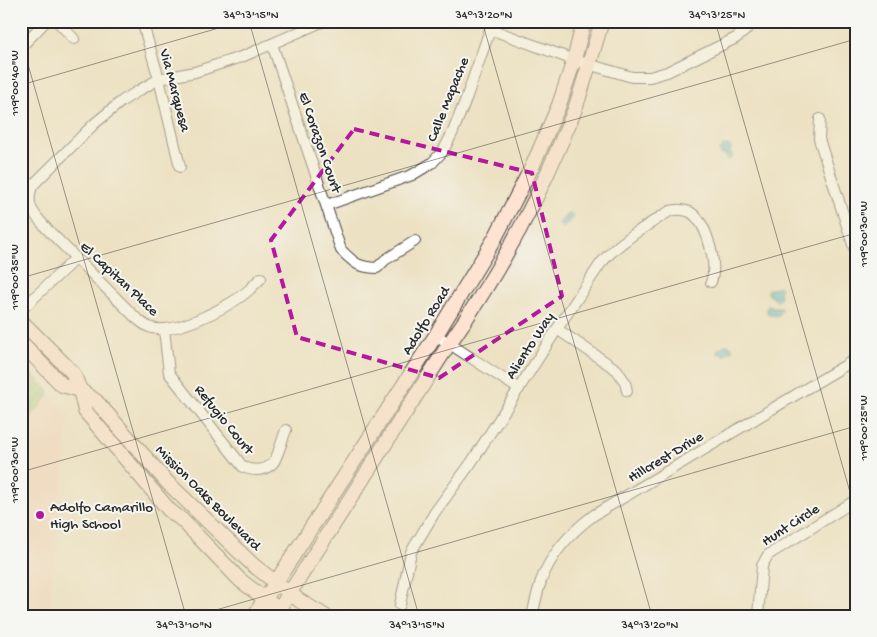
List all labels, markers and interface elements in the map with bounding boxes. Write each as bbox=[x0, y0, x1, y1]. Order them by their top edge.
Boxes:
text: 34°13'15"N bbox=[222, 9, 279, 23]
text: 34°13'20"N bbox=[455, 9, 513, 23]
text: 34°13'25"N bbox=[688, 9, 745, 23]
street label: Via Marquesa bbox=[154, 46, 194, 135]
text: 119°00'40"W bbox=[9, 50, 23, 117]
street label: Calle Mapache bbox=[424, 55, 474, 145]
street label: El Corazon Court bbox=[293, 90, 345, 197]
text: 119°00'30"W bbox=[858, 201, 872, 268]
street label: El Capitan Place bbox=[76, 238, 162, 321]
text: 119°00'35"W bbox=[9, 244, 23, 311]
street label: Adolfo Road bbox=[399, 282, 455, 359]
street label: Aliento Way bbox=[502, 309, 559, 383]
street label: Refugio Court bbox=[190, 382, 258, 460]
text: 119°00'25"W bbox=[858, 395, 872, 462]
street label: Hillcrest Drive bbox=[625, 428, 707, 487]
text: 119°00'30"W bbox=[9, 437, 23, 504]
street label: Mission Oaks Boulevard bbox=[151, 442, 265, 556]
place label: Adolfo Camarillo High School bbox=[50, 499, 153, 534]
street label: Hunt Circle bbox=[759, 500, 824, 551]
marker: Adolfo Camarillo High School bbox=[34, 509, 46, 521]
text: 34°13'10"N bbox=[155, 619, 212, 633]
text: 34°13'15"N bbox=[388, 619, 445, 633]
text: 34°13'20"N bbox=[621, 619, 679, 633]

